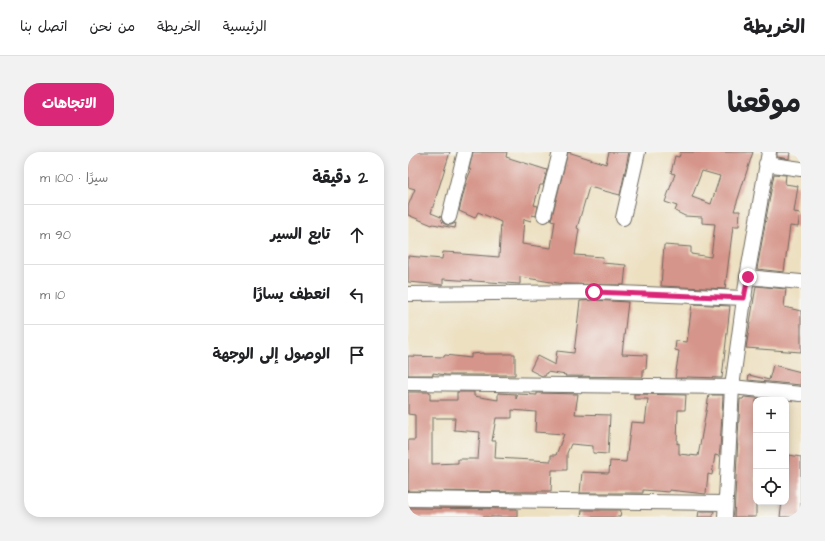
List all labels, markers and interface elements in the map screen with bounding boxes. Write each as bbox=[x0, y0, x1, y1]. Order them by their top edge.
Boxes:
text: الخريطة bbox=[743, 14, 805, 41]
text: اتصل بنا bbox=[20, 17, 67, 37]
text: من نحن bbox=[89, 17, 135, 37]
text: الخريطة bbox=[157, 17, 201, 37]
text: الرئيسية bbox=[223, 17, 267, 37]
button: الاتجاهات bbox=[24, 83, 114, 126]
text: موقعنا bbox=[727, 84, 801, 123]
text: 2 دقيقة bbox=[312, 166, 368, 190]
text: سيرًا · 100 m bbox=[40, 169, 108, 187]
text: تابع السير bbox=[271, 224, 330, 245]
icon: ahead bbox=[346, 224, 368, 246]
text: 90 m bbox=[40, 226, 71, 244]
route end bbox=[739, 268, 757, 286]
route start bbox=[585, 283, 603, 301]
text: انعطف يسارًا bbox=[253, 284, 330, 305]
icon: left bbox=[346, 284, 368, 306]
text: 10 m bbox=[40, 286, 65, 304]
text: الوصول إلى الوجهة bbox=[213, 344, 330, 365]
icon: arrive bbox=[346, 344, 368, 366]
map controls bbox=[753, 397, 789, 505]
button: + bbox=[753, 397, 789, 433]
button: − bbox=[753, 433, 789, 469]
button: locate bbox=[753, 469, 789, 505]

